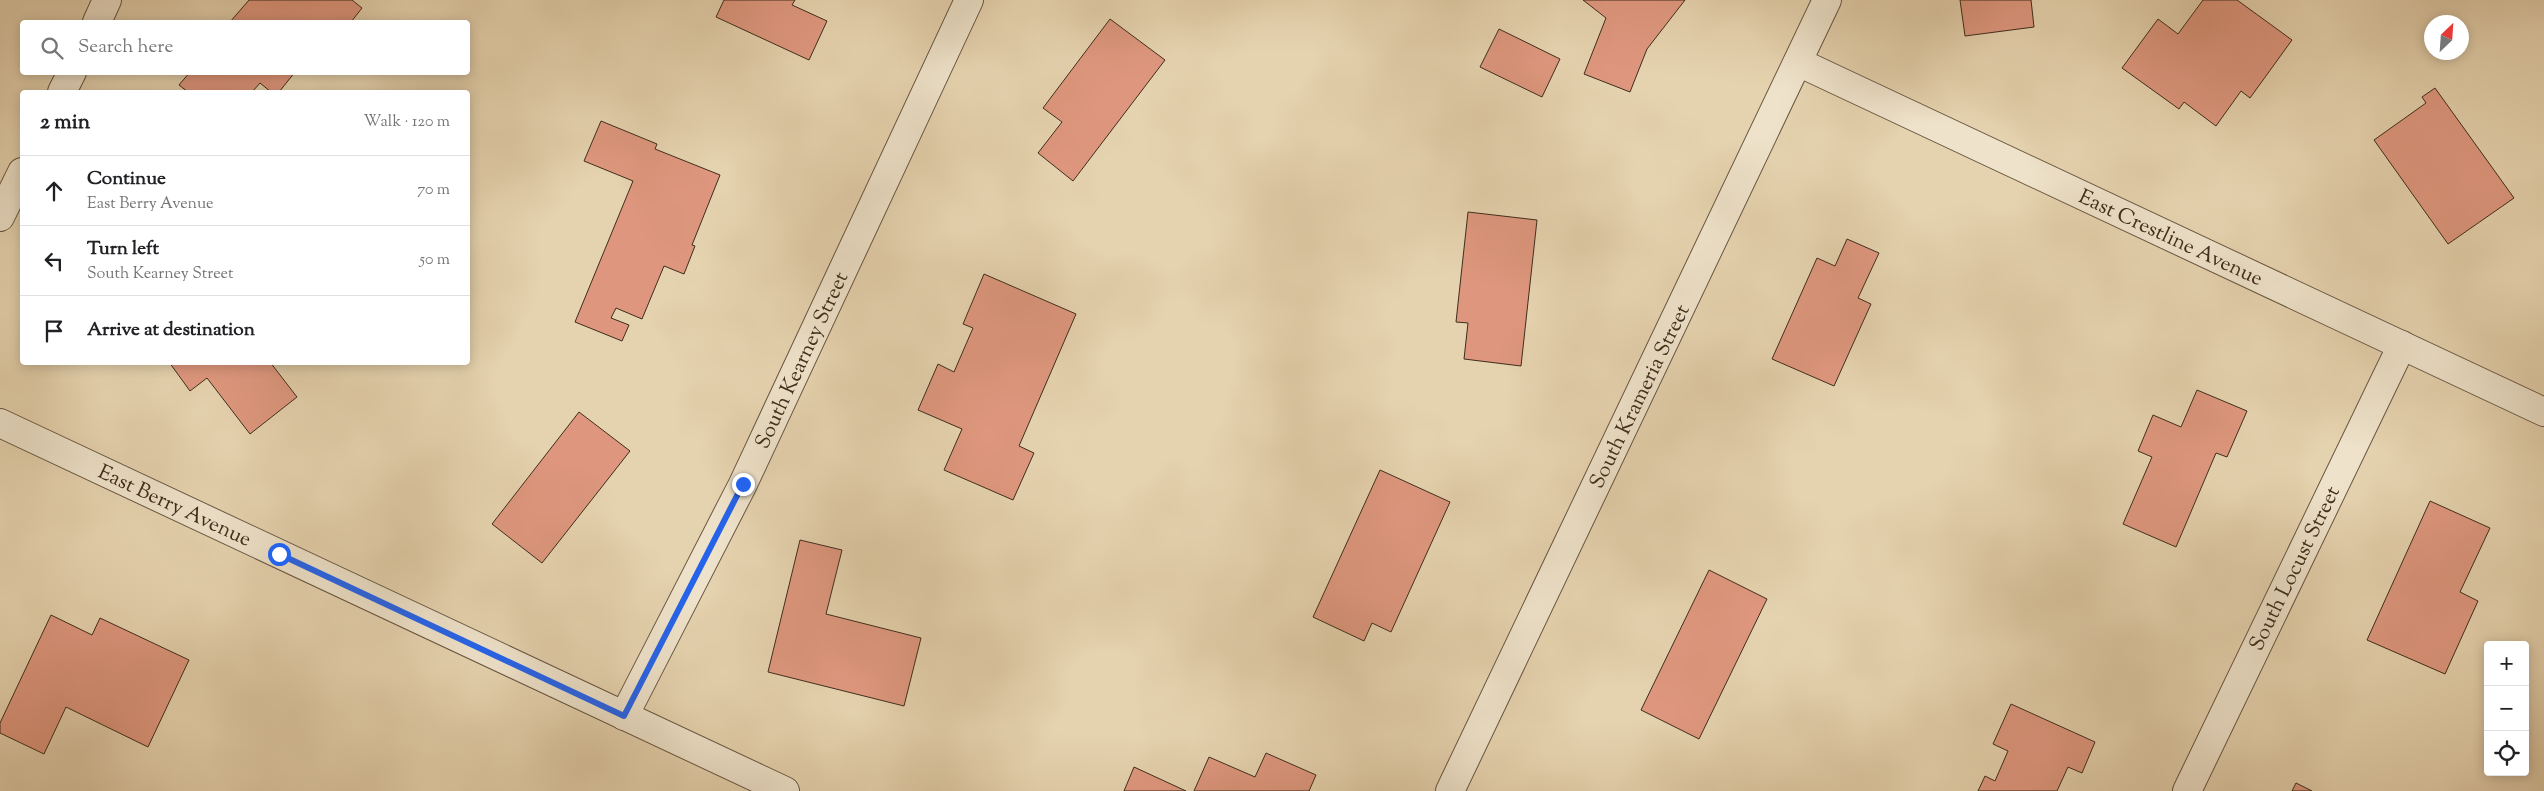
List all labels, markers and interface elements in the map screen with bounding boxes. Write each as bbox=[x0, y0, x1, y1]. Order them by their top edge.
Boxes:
north arrow bbox=[2424, 15, 2469, 60]
search box bbox=[20, 20, 470, 75]
icon: search bbox=[38, 34, 66, 62]
text: Search here bbox=[78, 34, 173, 61]
text: 2 min bbox=[40, 108, 90, 138]
text: Walk · 120 m bbox=[364, 111, 450, 134]
text: Continue bbox=[87, 166, 166, 193]
icon: ahead bbox=[40, 177, 68, 205]
text: 70 m bbox=[417, 179, 450, 202]
street label: East Crestline Avenue bbox=[2073, 183, 2267, 295]
text: East Berry Avenue bbox=[87, 193, 214, 216]
text: Turn left bbox=[87, 236, 159, 263]
icon: left bbox=[40, 247, 68, 275]
text: 50 m bbox=[419, 249, 450, 272]
text: South Kearney Street bbox=[87, 263, 233, 286]
street label: South Kearney Street bbox=[749, 267, 857, 454]
street label: South Krameria Street bbox=[1583, 300, 1698, 494]
icon: arrive bbox=[40, 317, 68, 345]
text: Arrive at destination bbox=[87, 317, 255, 344]
street label: East Berry Avenue bbox=[93, 458, 256, 556]
route end bbox=[732, 473, 755, 496]
street label: South Locust Street bbox=[2243, 481, 2349, 656]
route start bbox=[268, 543, 291, 566]
map controls bbox=[2484, 641, 2529, 776]
button: + bbox=[2484, 641, 2529, 686]
button: − bbox=[2484, 686, 2529, 731]
button: locate bbox=[2484, 731, 2529, 776]

